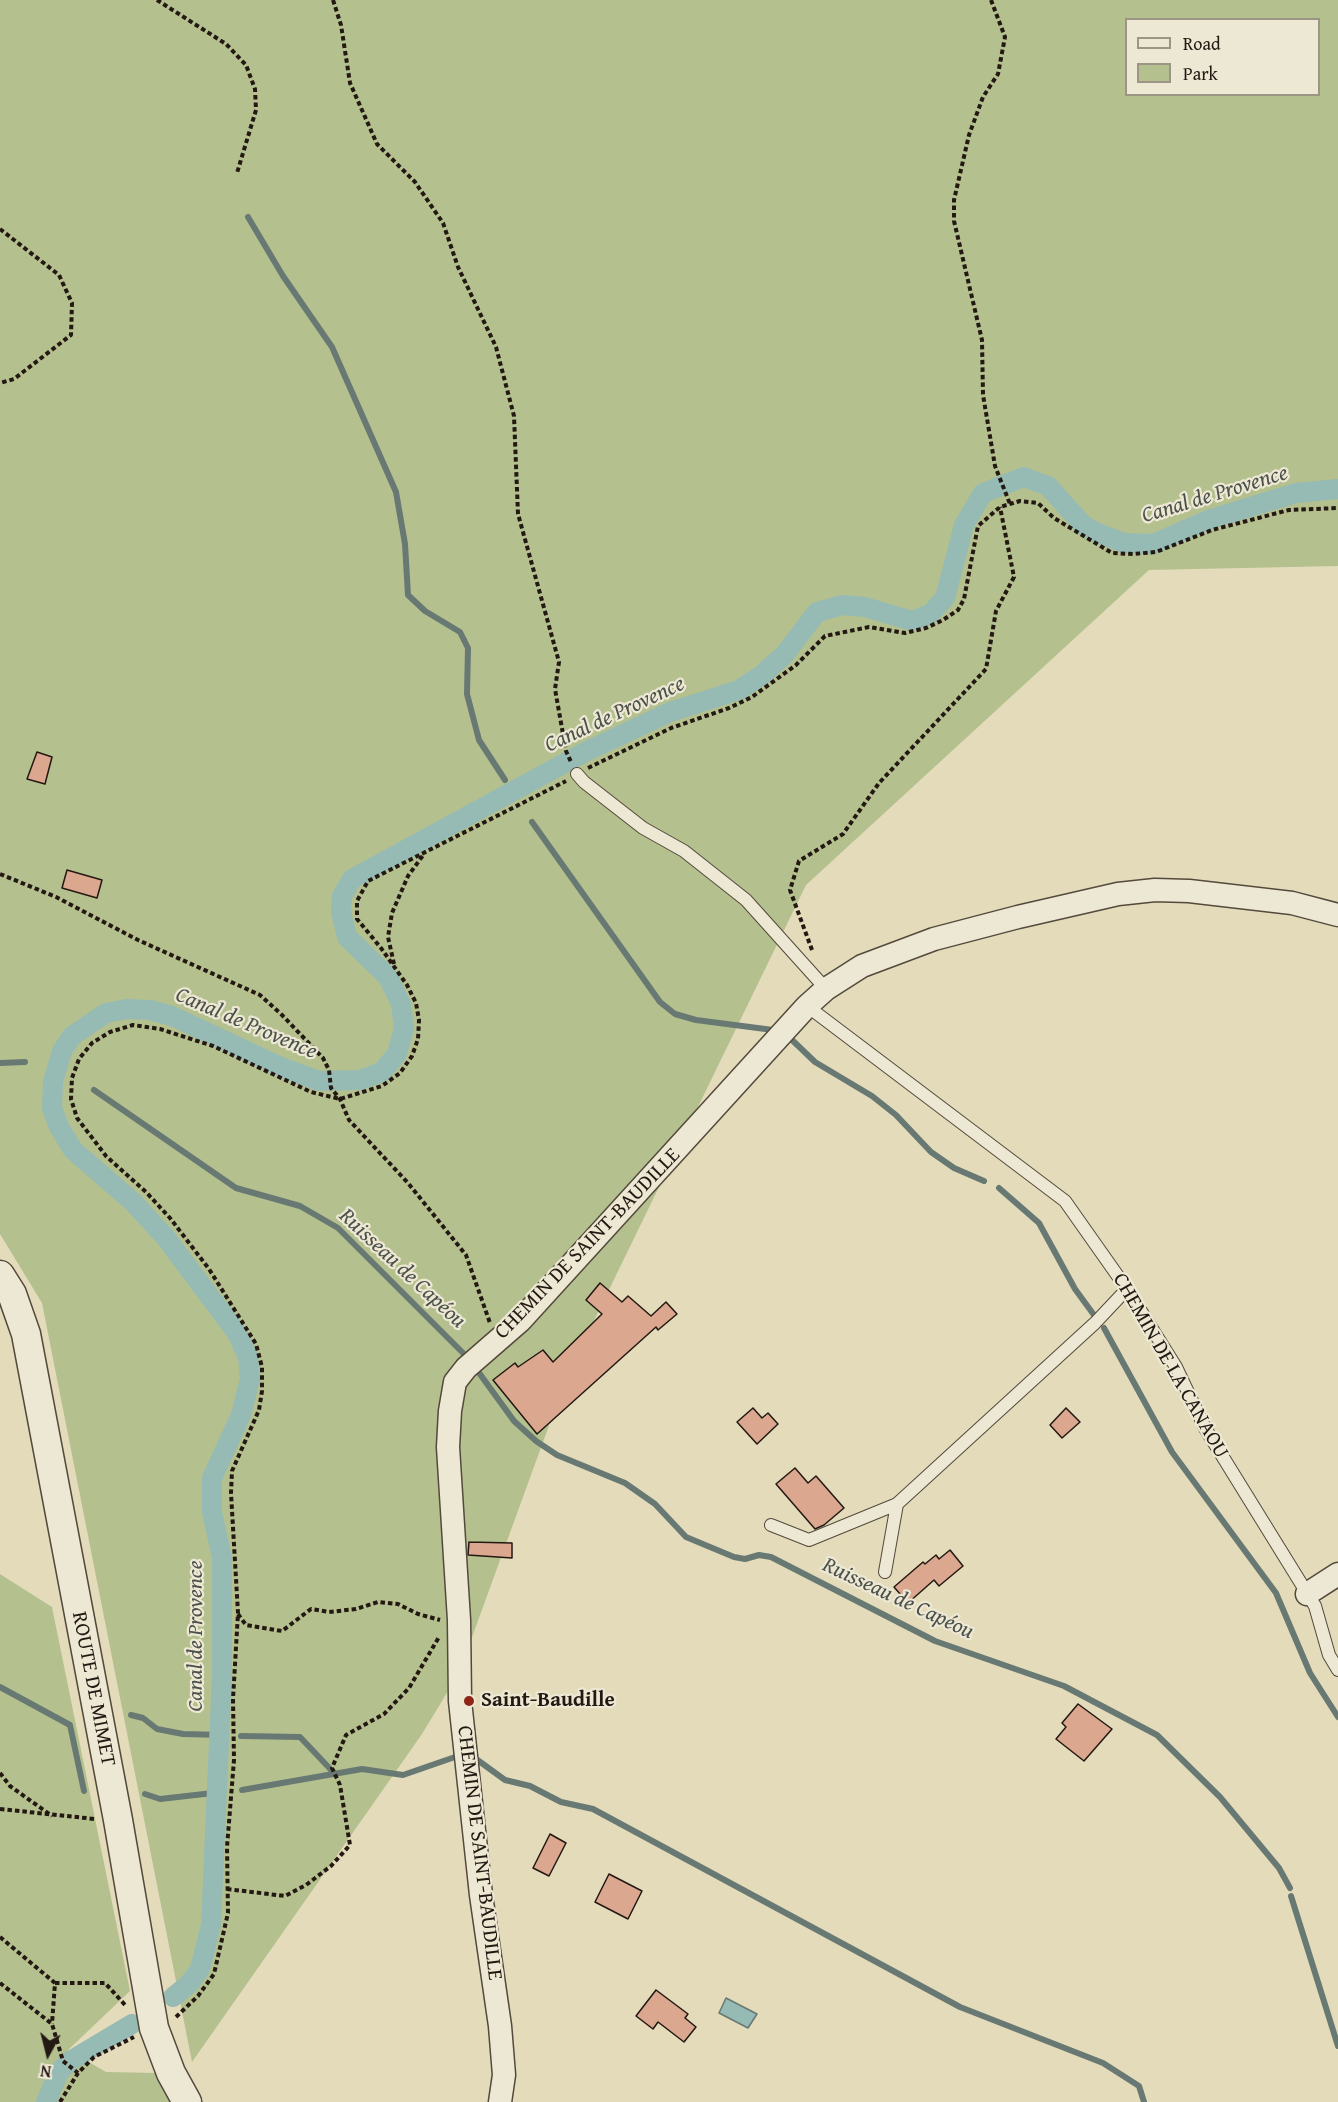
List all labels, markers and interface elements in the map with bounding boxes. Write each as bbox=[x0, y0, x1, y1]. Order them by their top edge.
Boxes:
legend bbox=[1125, 18, 1320, 96]
text: Road bbox=[1183, 30, 1221, 57]
text: Park bbox=[1183, 60, 1218, 87]
water label: Canal de Provence bbox=[1139, 460, 1291, 530]
water label: Canal de Provence bbox=[541, 671, 689, 759]
water label: Canal de Provence bbox=[171, 982, 321, 1066]
street label: CHEMIN DE SAINT-BAUDILLE bbox=[490, 1143, 686, 1345]
water label: Ruisseau de Capéou bbox=[333, 1203, 471, 1335]
street label: CHEMIN DE LA CANAOU bbox=[1107, 1269, 1233, 1463]
water label: Ruisseau de Capéou bbox=[818, 1552, 978, 1646]
water label: Canal de Provence bbox=[183, 1560, 209, 1712]
street label: ROUTE DE MIMET bbox=[66, 1610, 120, 1768]
place label: Saint-Baudille bbox=[481, 1688, 615, 1714]
marker: Saint-Baudille bbox=[462, 1694, 476, 1708]
street label: CHEMIN DE SAINT-BAUDILLE bbox=[451, 1724, 507, 1982]
north arrow bbox=[18, 2024, 78, 2084]
text: N bbox=[39, 2059, 53, 2084]

